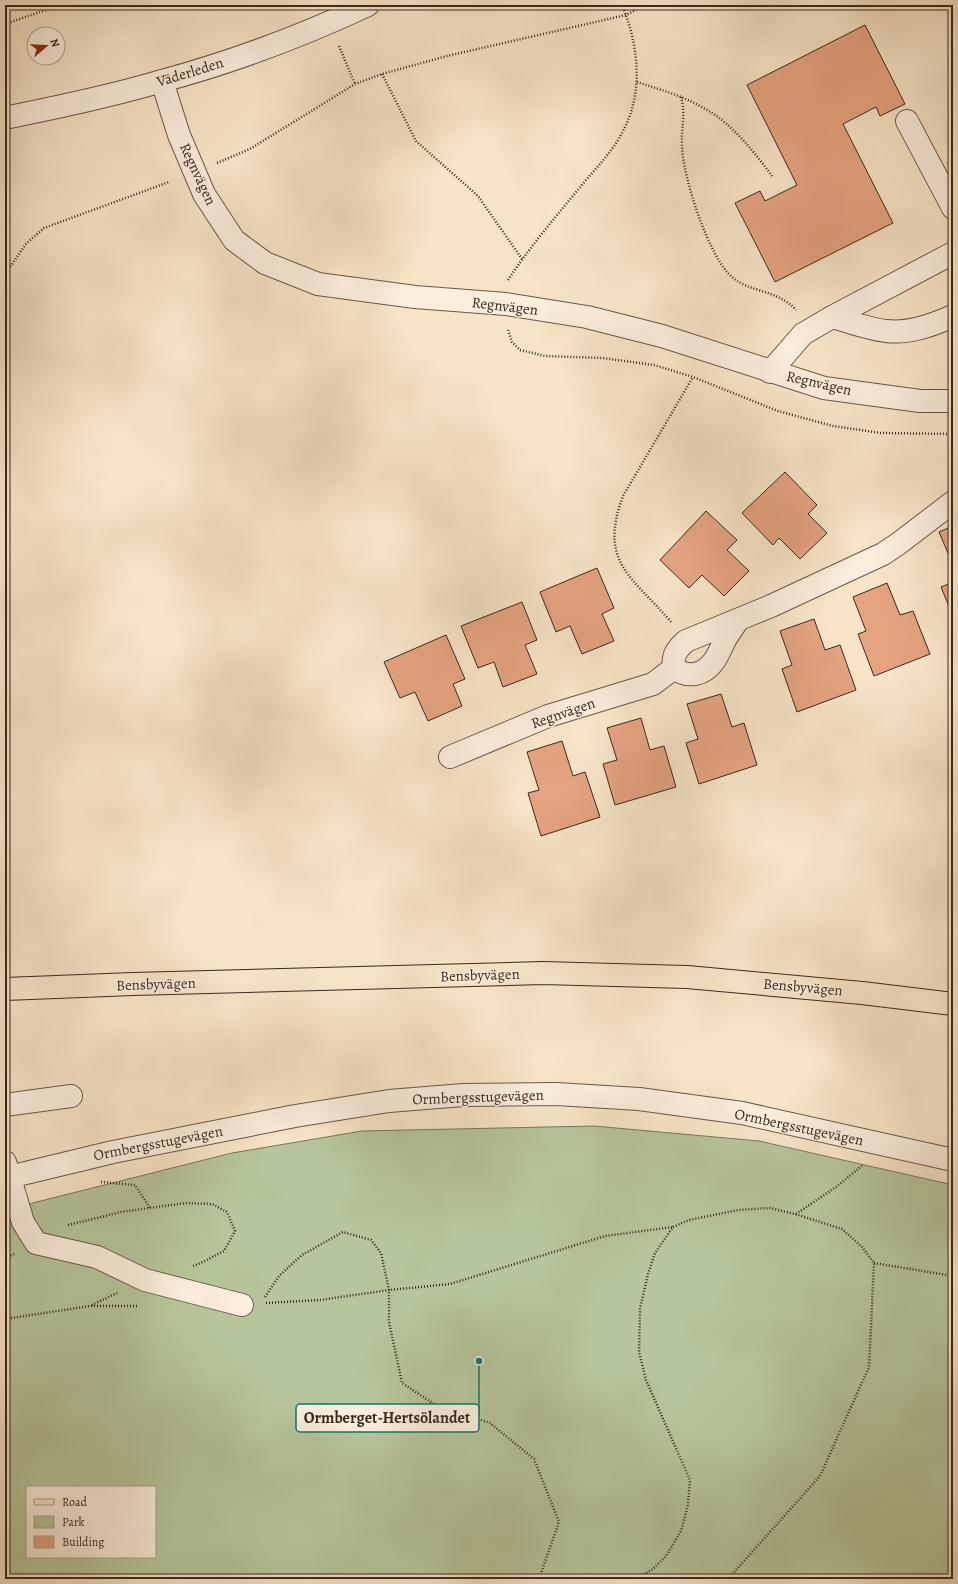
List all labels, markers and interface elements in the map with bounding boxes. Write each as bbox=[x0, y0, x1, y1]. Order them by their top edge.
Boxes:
north arrow bbox=[26, 26, 66, 66]
text: N bbox=[47, 37, 63, 49]
street label: Väderleden bbox=[153, 52, 226, 92]
street label: Regnvägen bbox=[175, 140, 221, 208]
street label: Regnvägen bbox=[471, 292, 539, 320]
street label: Regnvägen bbox=[784, 366, 854, 400]
street label: Regnvägen bbox=[528, 693, 598, 733]
street label: Bensbyvägen bbox=[440, 964, 520, 986]
street label: Bensbyvägen bbox=[116, 973, 196, 995]
street label: Bensbyvägen bbox=[762, 974, 844, 1000]
street label: Ormbergsstugevägen bbox=[412, 1085, 544, 1109]
street label: Ormbergsstugevägen bbox=[733, 1104, 865, 1150]
street label: Ormbergsstugevägen bbox=[92, 1121, 224, 1165]
callout: Ormberget-Hertsölandet bbox=[296, 1404, 479, 1432]
text: Ormberget-Hertsölandet bbox=[304, 1407, 471, 1429]
legend bbox=[26, 1486, 156, 1558]
text: Road bbox=[62, 1494, 88, 1510]
text: Park bbox=[62, 1514, 85, 1530]
text: Building bbox=[62, 1534, 104, 1550]

